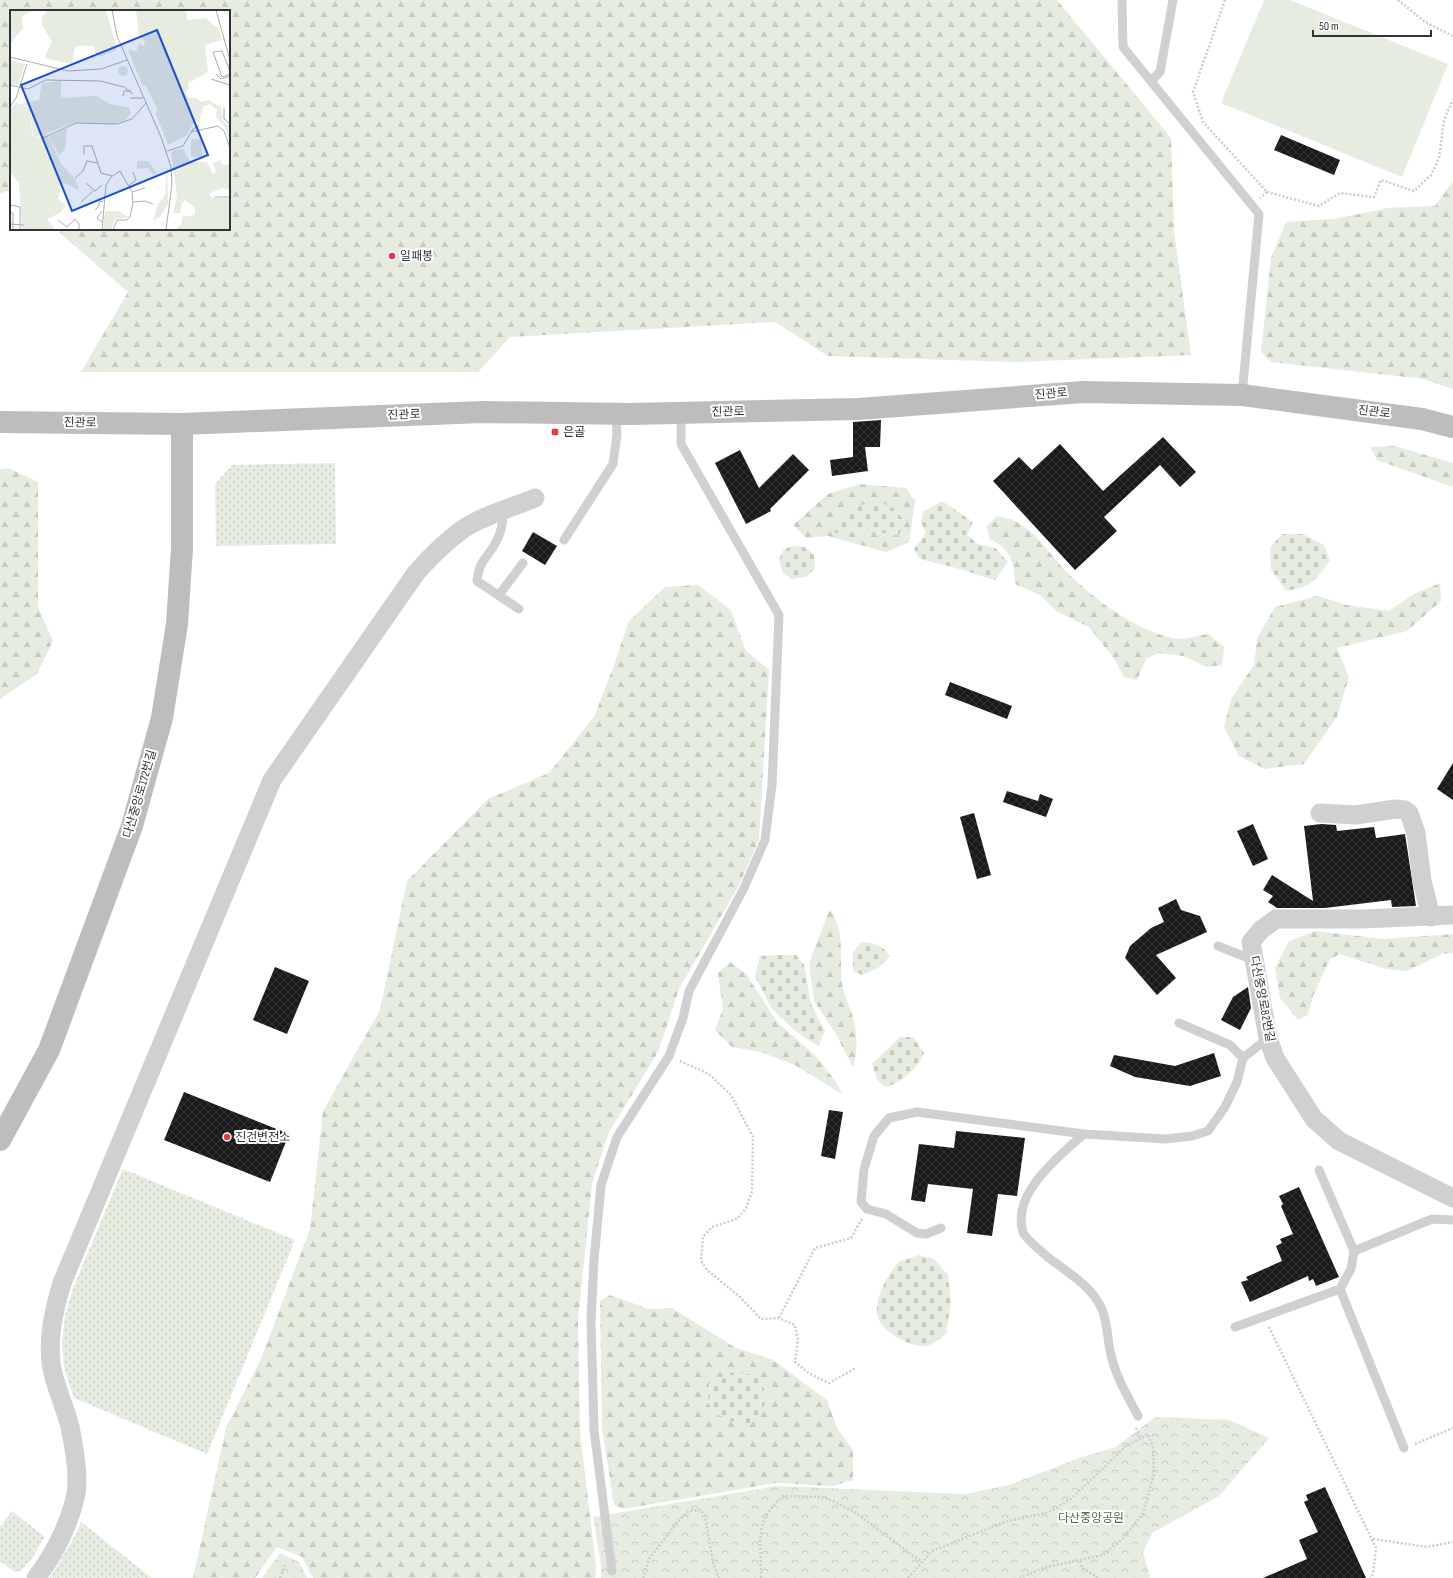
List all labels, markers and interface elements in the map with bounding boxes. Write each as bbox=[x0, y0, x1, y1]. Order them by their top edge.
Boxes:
inset map bbox=[10, 10, 230, 230]
scale bar bbox=[1313, 12, 1431, 38]
text: 50 m bbox=[1319, 19, 1339, 34]
place label: 일패봉 bbox=[400, 249, 433, 264]
marker: 일패봉 bbox=[387, 251, 397, 261]
street label: 진관로 bbox=[1034, 385, 1068, 403]
street label: 진관로 bbox=[1357, 403, 1391, 421]
street label: 진관로 bbox=[711, 404, 745, 420]
street label: 진관로 bbox=[387, 407, 421, 423]
street label: 진관로 bbox=[63, 415, 97, 431]
place label: 은골 bbox=[563, 425, 585, 440]
marker: 은골 bbox=[550, 427, 560, 437]
street label: 다산중앙로172번길 bbox=[120, 748, 160, 840]
street label: 다산중앙로82번길 bbox=[1246, 955, 1278, 1043]
place label: 진건변전소 bbox=[235, 1130, 290, 1145]
marker: 진건변전소 bbox=[222, 1132, 232, 1142]
park label: 다산중앙공원 bbox=[1058, 1511, 1124, 1526]

